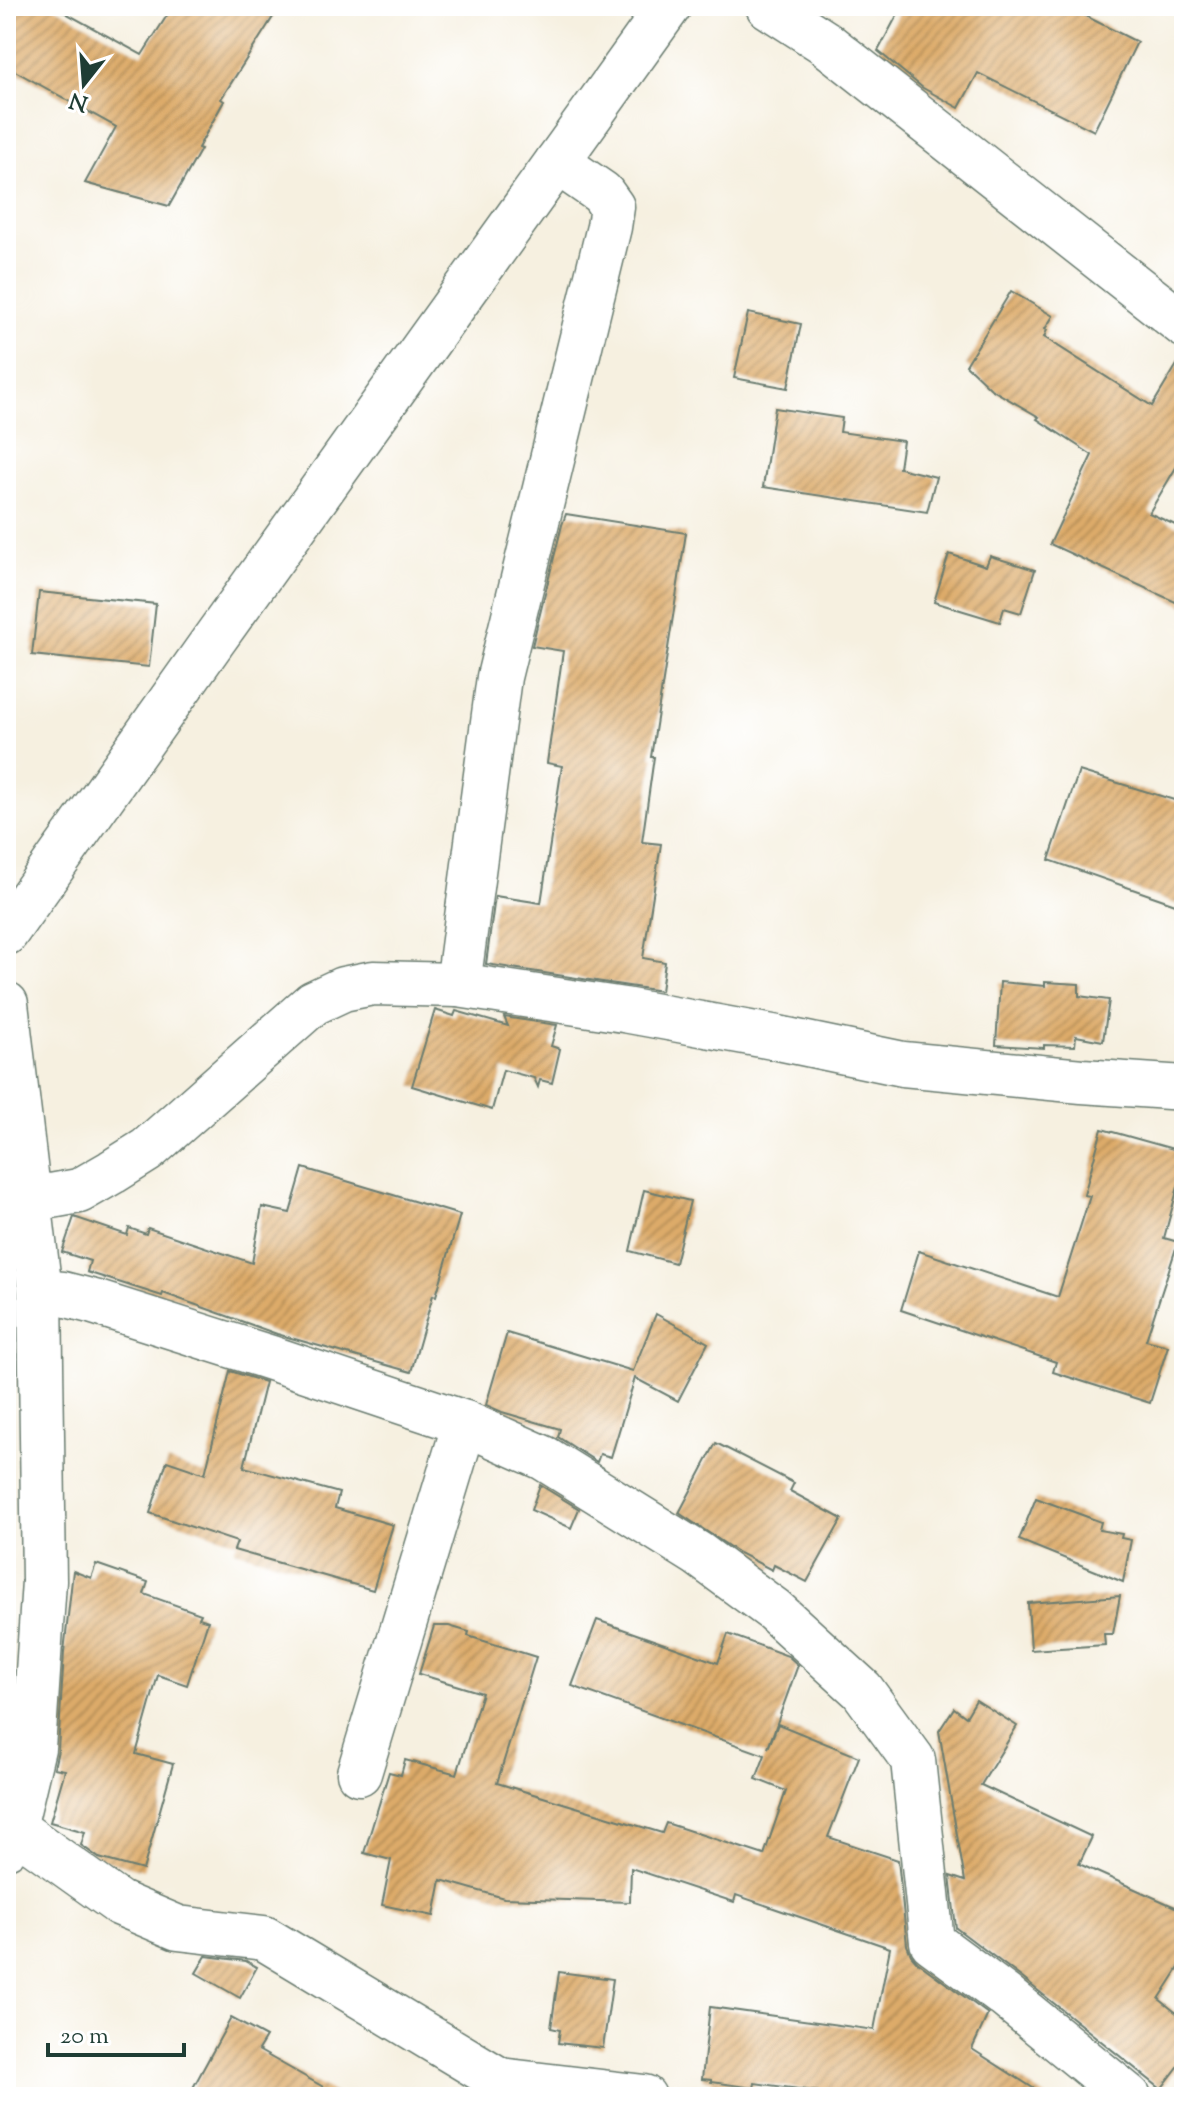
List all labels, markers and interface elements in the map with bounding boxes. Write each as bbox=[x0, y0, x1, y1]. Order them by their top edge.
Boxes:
north arrow bbox=[44, 44, 124, 124]
text: N bbox=[66, 82, 92, 118]
scale bar bbox=[48, 2007, 184, 2057]
text: 20 m bbox=[60, 2020, 109, 2054]

